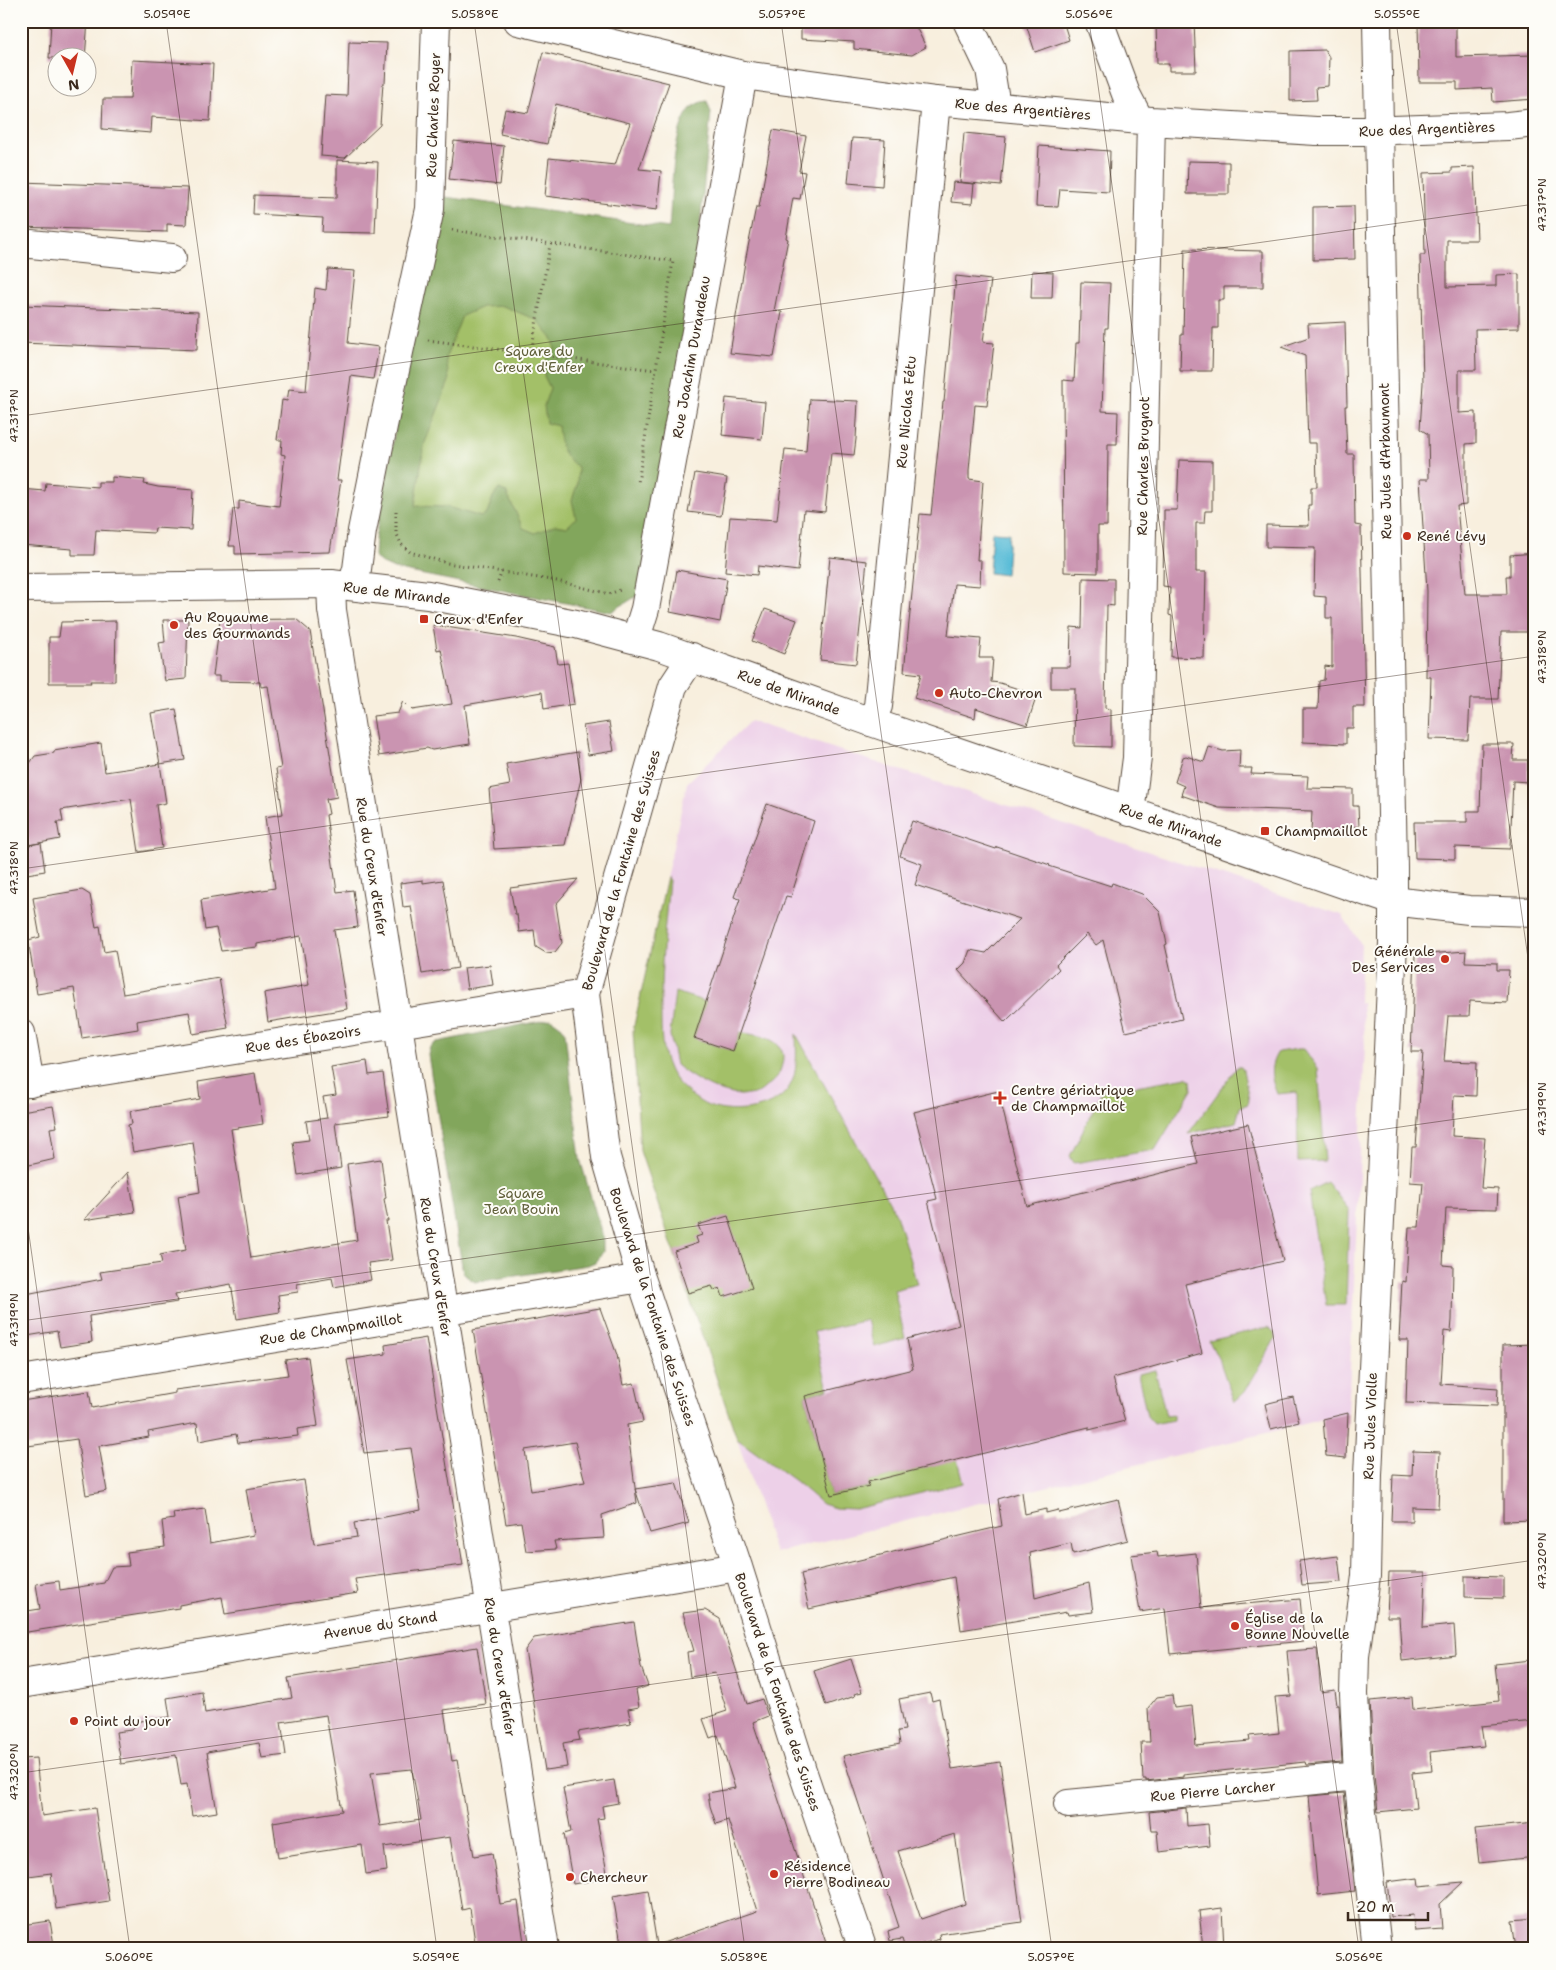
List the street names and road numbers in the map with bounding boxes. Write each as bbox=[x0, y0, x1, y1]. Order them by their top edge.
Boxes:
street label: Rue Charles Royer bbox=[422, 52, 444, 178]
street label: Rue des Argentières bbox=[954, 94, 1092, 124]
street label: Rue des Argentières bbox=[1358, 118, 1496, 140]
street label: Rue Joachim Durandeau bbox=[668, 274, 714, 440]
street label: Rue Nicolas Fétu bbox=[892, 355, 920, 469]
street label: Rue Jules d'Arbaumont bbox=[1375, 382, 1395, 540]
street label: Rue Charles Brugnot bbox=[1133, 396, 1153, 536]
street label: Rue de Mirande bbox=[342, 577, 452, 609]
street label: Rue de Mirande bbox=[735, 665, 843, 719]
street label: Boulevard de la Fontaine des Suisses bbox=[578, 747, 664, 993]
street label: Rue du Creux d'Enfer bbox=[352, 796, 392, 938]
street label: Rue de Mirande bbox=[1117, 799, 1225, 851]
street label: Rue des Ébazoirs bbox=[244, 1021, 362, 1057]
street label: Boulevard de la Fontaine des Suisses bbox=[606, 1185, 700, 1429]
street label: Rue du Creux d'Enfer bbox=[416, 1196, 456, 1338]
street label: Rue de Champmaillot bbox=[258, 1309, 404, 1349]
street label: Rue Jules Violle bbox=[1359, 1372, 1381, 1480]
street label: Boulevard de la Fontaine des Suisses bbox=[731, 1570, 825, 1814]
street label: Rue du Creux d'Enfer bbox=[480, 1596, 520, 1738]
street label: Avenue du Stand bbox=[322, 1607, 438, 1643]
street label: Rue Pierre Larcher bbox=[1150, 1777, 1277, 1805]

